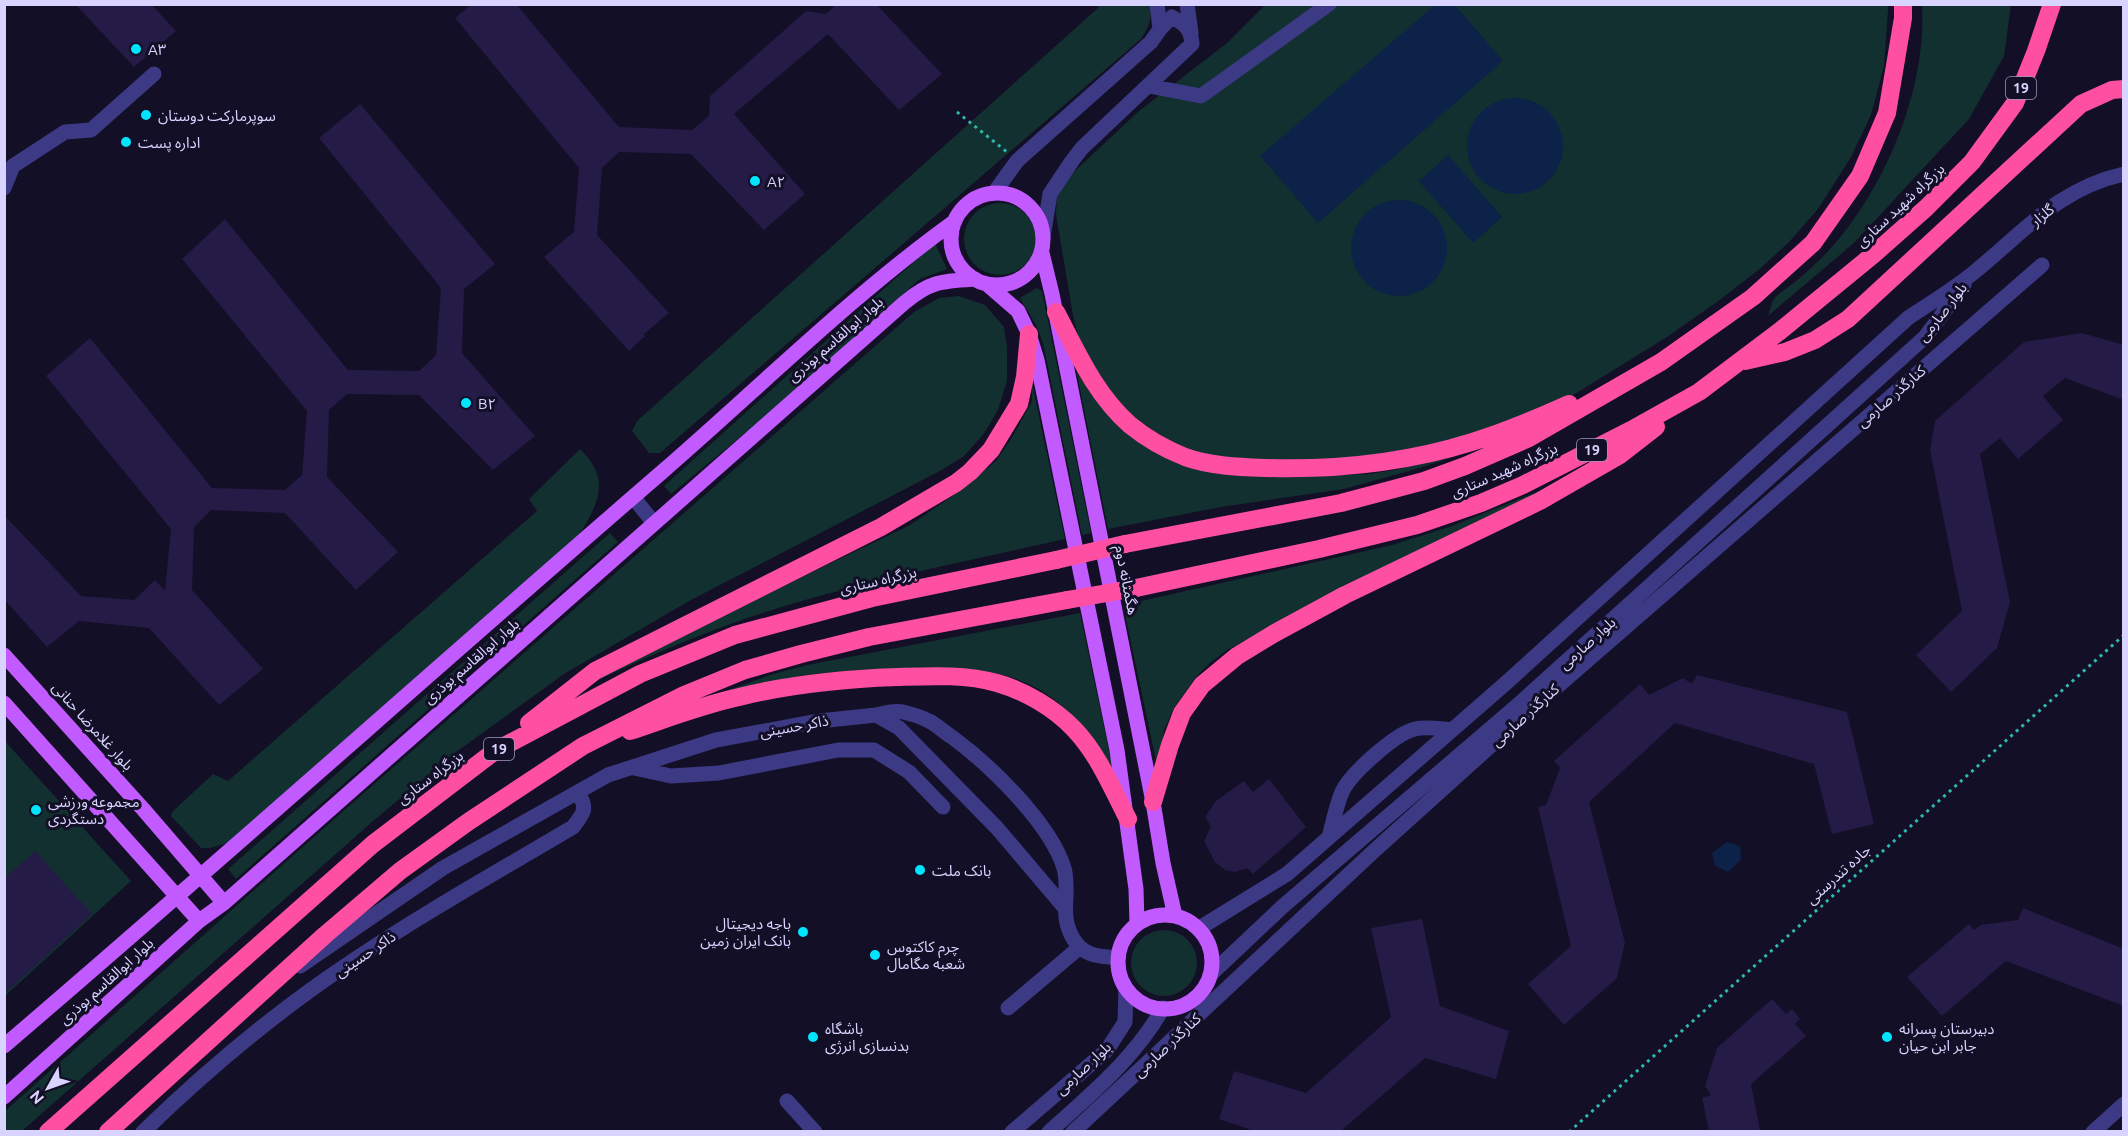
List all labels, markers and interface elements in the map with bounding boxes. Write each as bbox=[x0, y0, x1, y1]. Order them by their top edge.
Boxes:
place label: A۳ bbox=[148, 41, 167, 58]
marker: A۳ bbox=[129, 42, 143, 56]
road number: 19 bbox=[2006, 77, 2036, 99]
place label: سوپرمارکت دوستان bbox=[158, 107, 276, 126]
marker: سوپرمارکت دوستان bbox=[139, 108, 153, 122]
place label: اداره پست bbox=[138, 134, 200, 153]
marker: اداره پست bbox=[119, 135, 133, 149]
street label: بزرگراه شهید ستاری bbox=[1852, 160, 1948, 251]
place label: A۲ bbox=[767, 173, 785, 190]
marker: A۲ bbox=[748, 174, 762, 188]
street label: گلزار bbox=[2026, 200, 2058, 231]
street label: بلوار صارمی bbox=[1914, 279, 1971, 345]
street label: بلوار ابوالقاسم بوذری bbox=[784, 293, 888, 387]
street label: کنارگذر صارمی bbox=[1853, 361, 1930, 431]
place label: B۲ bbox=[478, 395, 496, 412]
marker: B۲ bbox=[459, 396, 473, 410]
street label: بزرگراه شهید ستاری bbox=[1448, 439, 1560, 502]
road number: 19 bbox=[1577, 439, 1607, 461]
street label: هگمتانه دوم bbox=[1109, 544, 1142, 617]
street label: بزرگراه ستاری bbox=[838, 563, 918, 598]
street label: بلوار صارمی bbox=[1555, 613, 1619, 673]
street label: بلوار ابوالقاسم بوذری bbox=[420, 615, 524, 709]
street label: بلوار غلامرضا حنانی bbox=[48, 678, 137, 774]
street label: کنارگذر صارمی bbox=[1488, 680, 1564, 751]
street label: ذاکر حسینی bbox=[758, 712, 830, 741]
road number: 19 bbox=[484, 738, 514, 760]
street label: بزرگراه ستاری bbox=[394, 747, 467, 808]
place label: مجموعه ورزشی دستگردی bbox=[48, 793, 140, 828]
marker: مجموعه ورزشی دستگردی bbox=[29, 803, 43, 817]
street label: جاده تندرستی bbox=[1802, 841, 1875, 908]
place label: بانک ملت bbox=[932, 862, 991, 879]
marker: بانک ملت bbox=[913, 863, 927, 877]
place label: باجه دیجیتال بانک ایران زمین bbox=[700, 915, 791, 950]
marker: باجه دیجیتال بانک ایران زمین bbox=[796, 925, 810, 939]
street label: ذاکر حسینی bbox=[331, 927, 399, 981]
street label: بلوار ابوالقاسم بوذری bbox=[55, 934, 159, 1030]
place label: چرم کاکتوس شعبه مگامال bbox=[887, 938, 965, 973]
marker: چرم کاکتوس شعبه مگامال bbox=[868, 948, 882, 962]
street label: کنارگذر صارمی bbox=[1130, 1009, 1205, 1081]
place label: باشگاه بدنسازی انرژی bbox=[825, 1020, 909, 1055]
place label: دبیرستان پسرانه جابر ابن حیان bbox=[1899, 1020, 1994, 1055]
marker: باشگاه بدنسازی انرژی bbox=[806, 1030, 820, 1044]
marker: دبیرستان پسرانه جابر ابن حیان bbox=[1880, 1030, 1894, 1044]
street label: بلوار صارمی bbox=[1052, 1038, 1115, 1099]
north arrow bbox=[18, 1058, 78, 1118]
text: N bbox=[26, 1087, 47, 1108]

